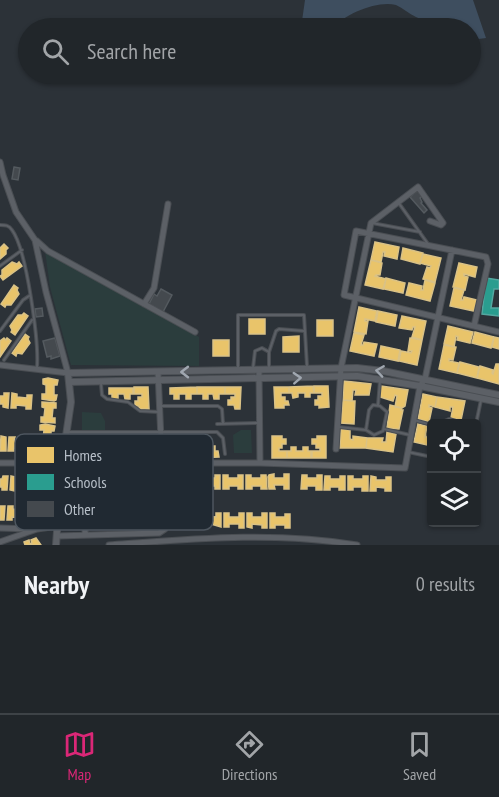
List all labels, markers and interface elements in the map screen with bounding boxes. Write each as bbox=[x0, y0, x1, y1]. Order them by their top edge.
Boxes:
search box bbox=[18, 18, 481, 84]
icon: search bbox=[39, 35, 72, 68]
text: Search here bbox=[87, 37, 176, 65]
one-way arrow bbox=[181, 366, 190, 378]
one-way arrow bbox=[375, 366, 384, 378]
one-way arrow bbox=[292, 372, 301, 384]
map controls bbox=[427, 419, 481, 527]
button: locate bbox=[427, 419, 481, 473]
legend bbox=[15, 434, 213, 530]
text: Homes bbox=[64, 445, 102, 465]
text: Schools bbox=[64, 472, 107, 492]
button: layers bbox=[427, 473, 481, 527]
text: Other bbox=[64, 499, 96, 519]
text: Nearby bbox=[24, 568, 89, 601]
text: 0 results bbox=[416, 571, 475, 597]
tab: Map bbox=[63, 728, 96, 784]
tab: Directions bbox=[222, 728, 277, 784]
tab: Saved bbox=[403, 728, 436, 784]

